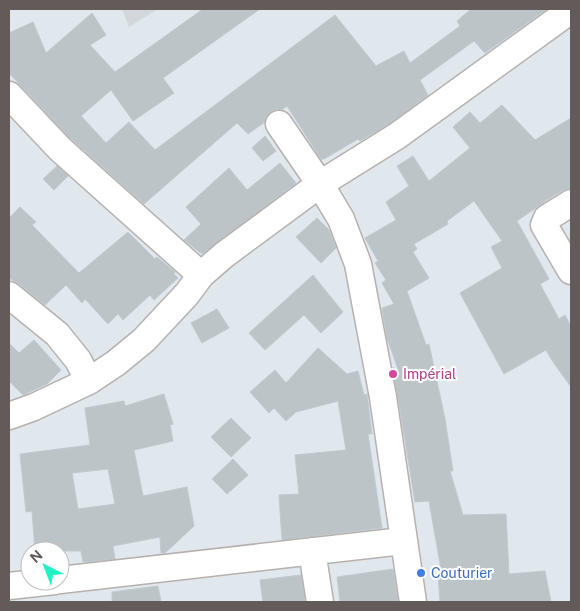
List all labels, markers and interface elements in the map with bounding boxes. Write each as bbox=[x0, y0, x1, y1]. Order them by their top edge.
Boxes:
place label: Impérial bbox=[403, 366, 456, 382]
marker: Impérial bbox=[387, 368, 399, 380]
north arrow bbox=[20, 541, 70, 591]
text: N bbox=[27, 547, 46, 566]
place label: Couturier bbox=[431, 565, 493, 581]
marker: Couturier bbox=[415, 567, 427, 579]

